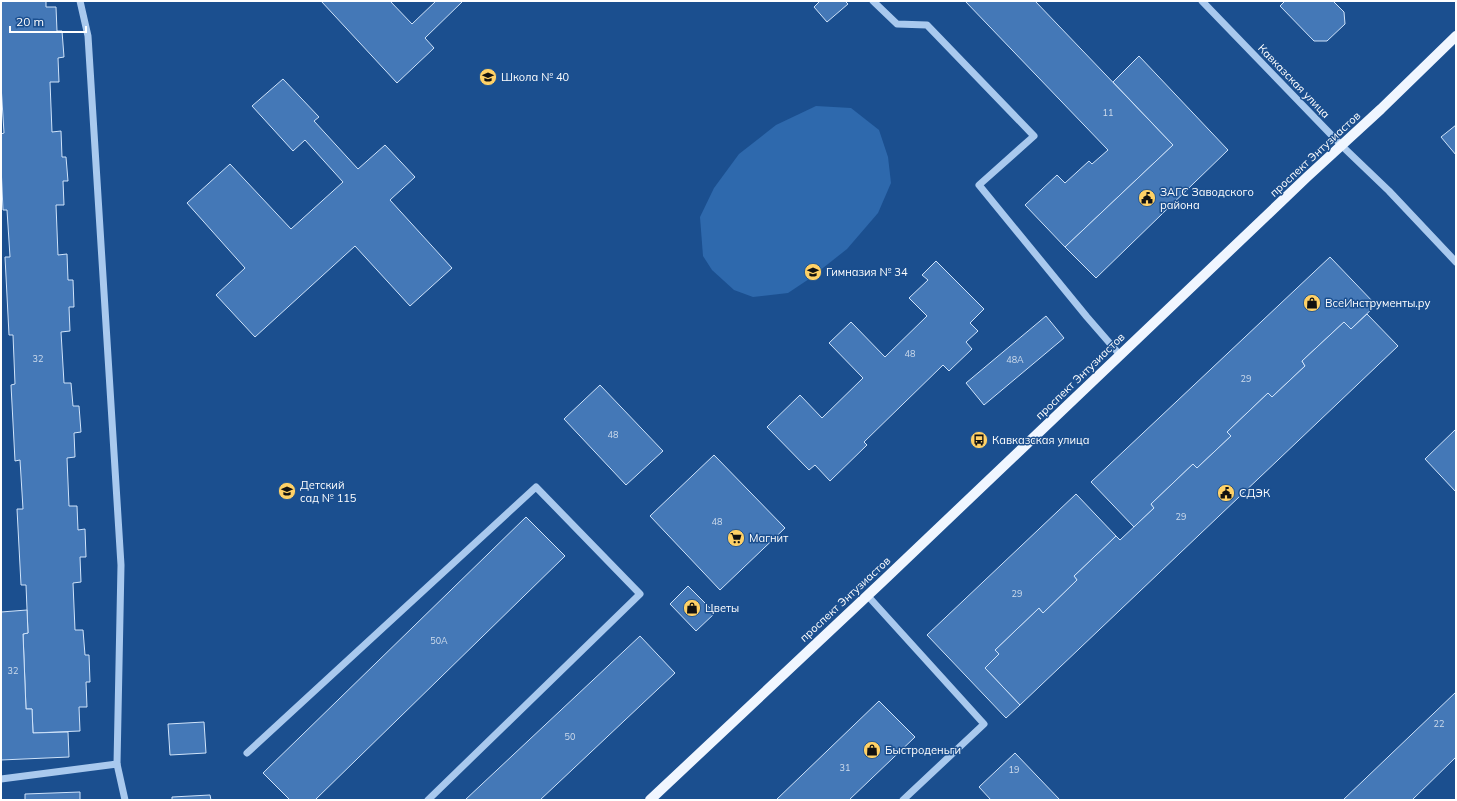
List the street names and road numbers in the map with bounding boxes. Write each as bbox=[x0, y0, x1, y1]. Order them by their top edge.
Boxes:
street label: Кавказская улица bbox=[1255, 41, 1333, 121]
street label: проспект Энтузиастов bbox=[1267, 108, 1363, 200]
street label: проспект Энтузиастов bbox=[1032, 330, 1128, 422]
street label: проспект Энтузиастов bbox=[797, 553, 893, 645]

